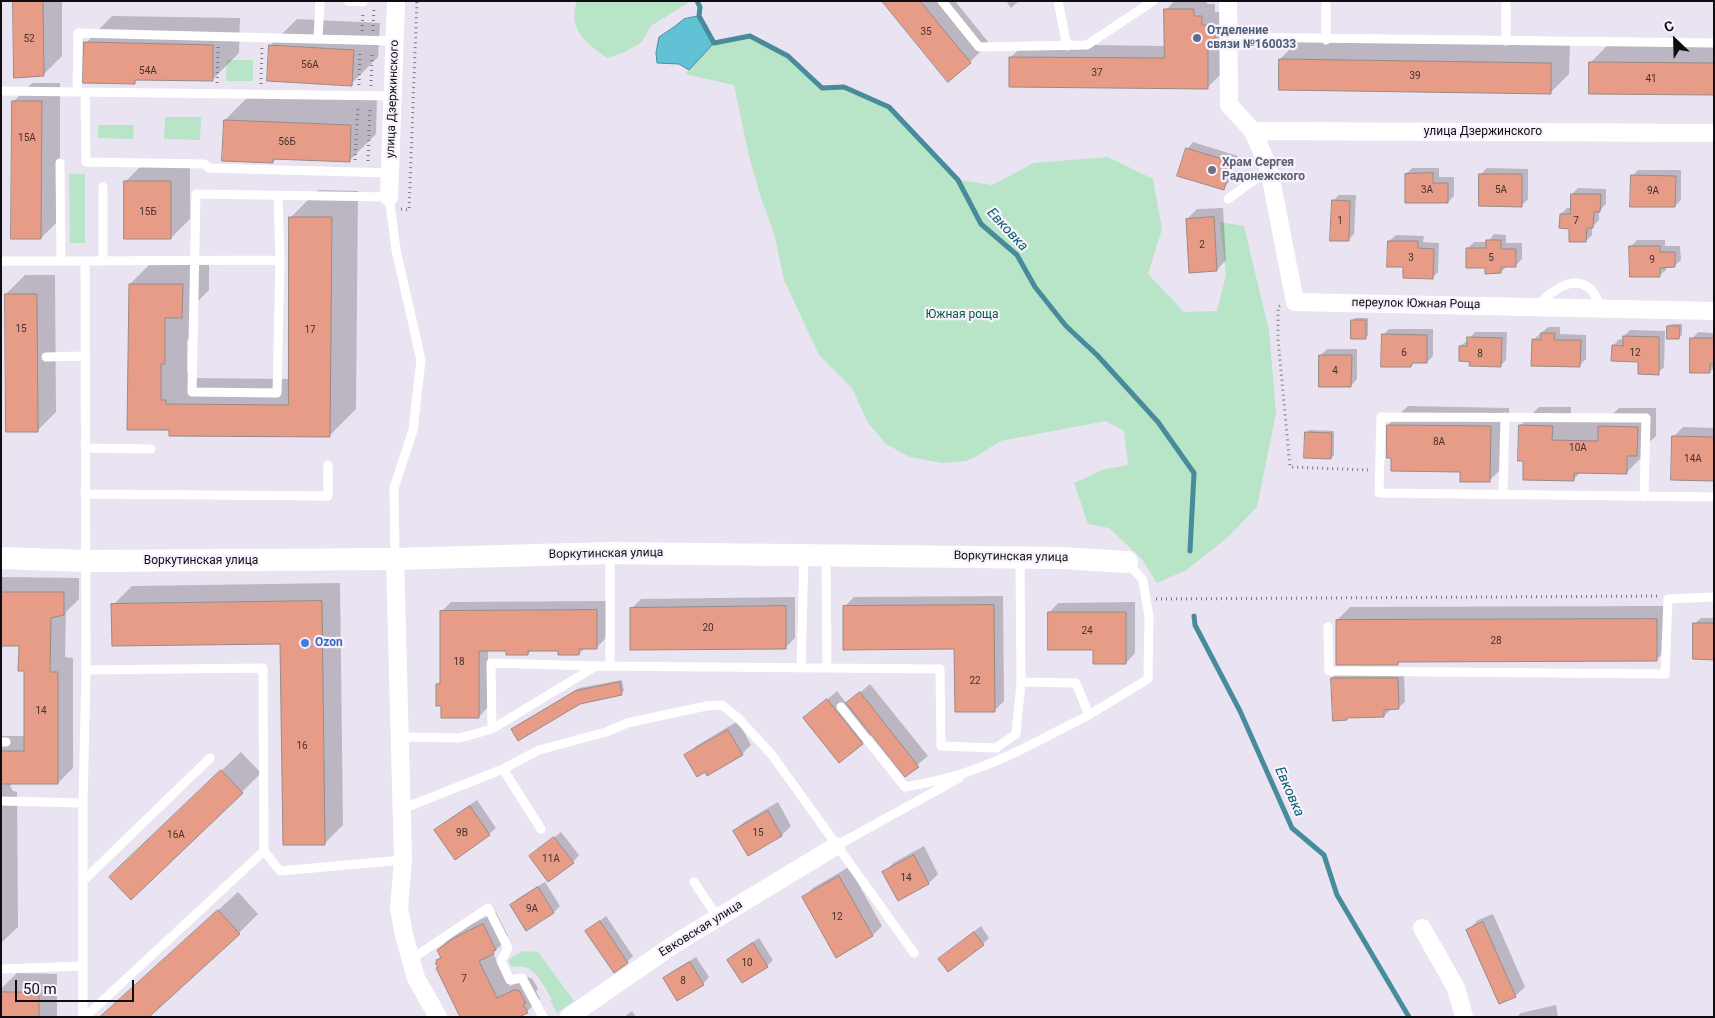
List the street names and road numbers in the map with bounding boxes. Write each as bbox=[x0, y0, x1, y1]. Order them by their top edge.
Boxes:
street label: улица Дзержинского bbox=[384, 40, 402, 158]
street label: улица Дзержинского bbox=[1424, 125, 1542, 139]
street label: переулок Южная Роща bbox=[1352, 296, 1480, 312]
street label: Воркутинская улица bbox=[549, 546, 663, 562]
street label: Воркутинская улица bbox=[954, 549, 1068, 565]
street label: Воркутинская улица bbox=[144, 554, 258, 568]
street label: Евковская улица bbox=[657, 898, 745, 960]

